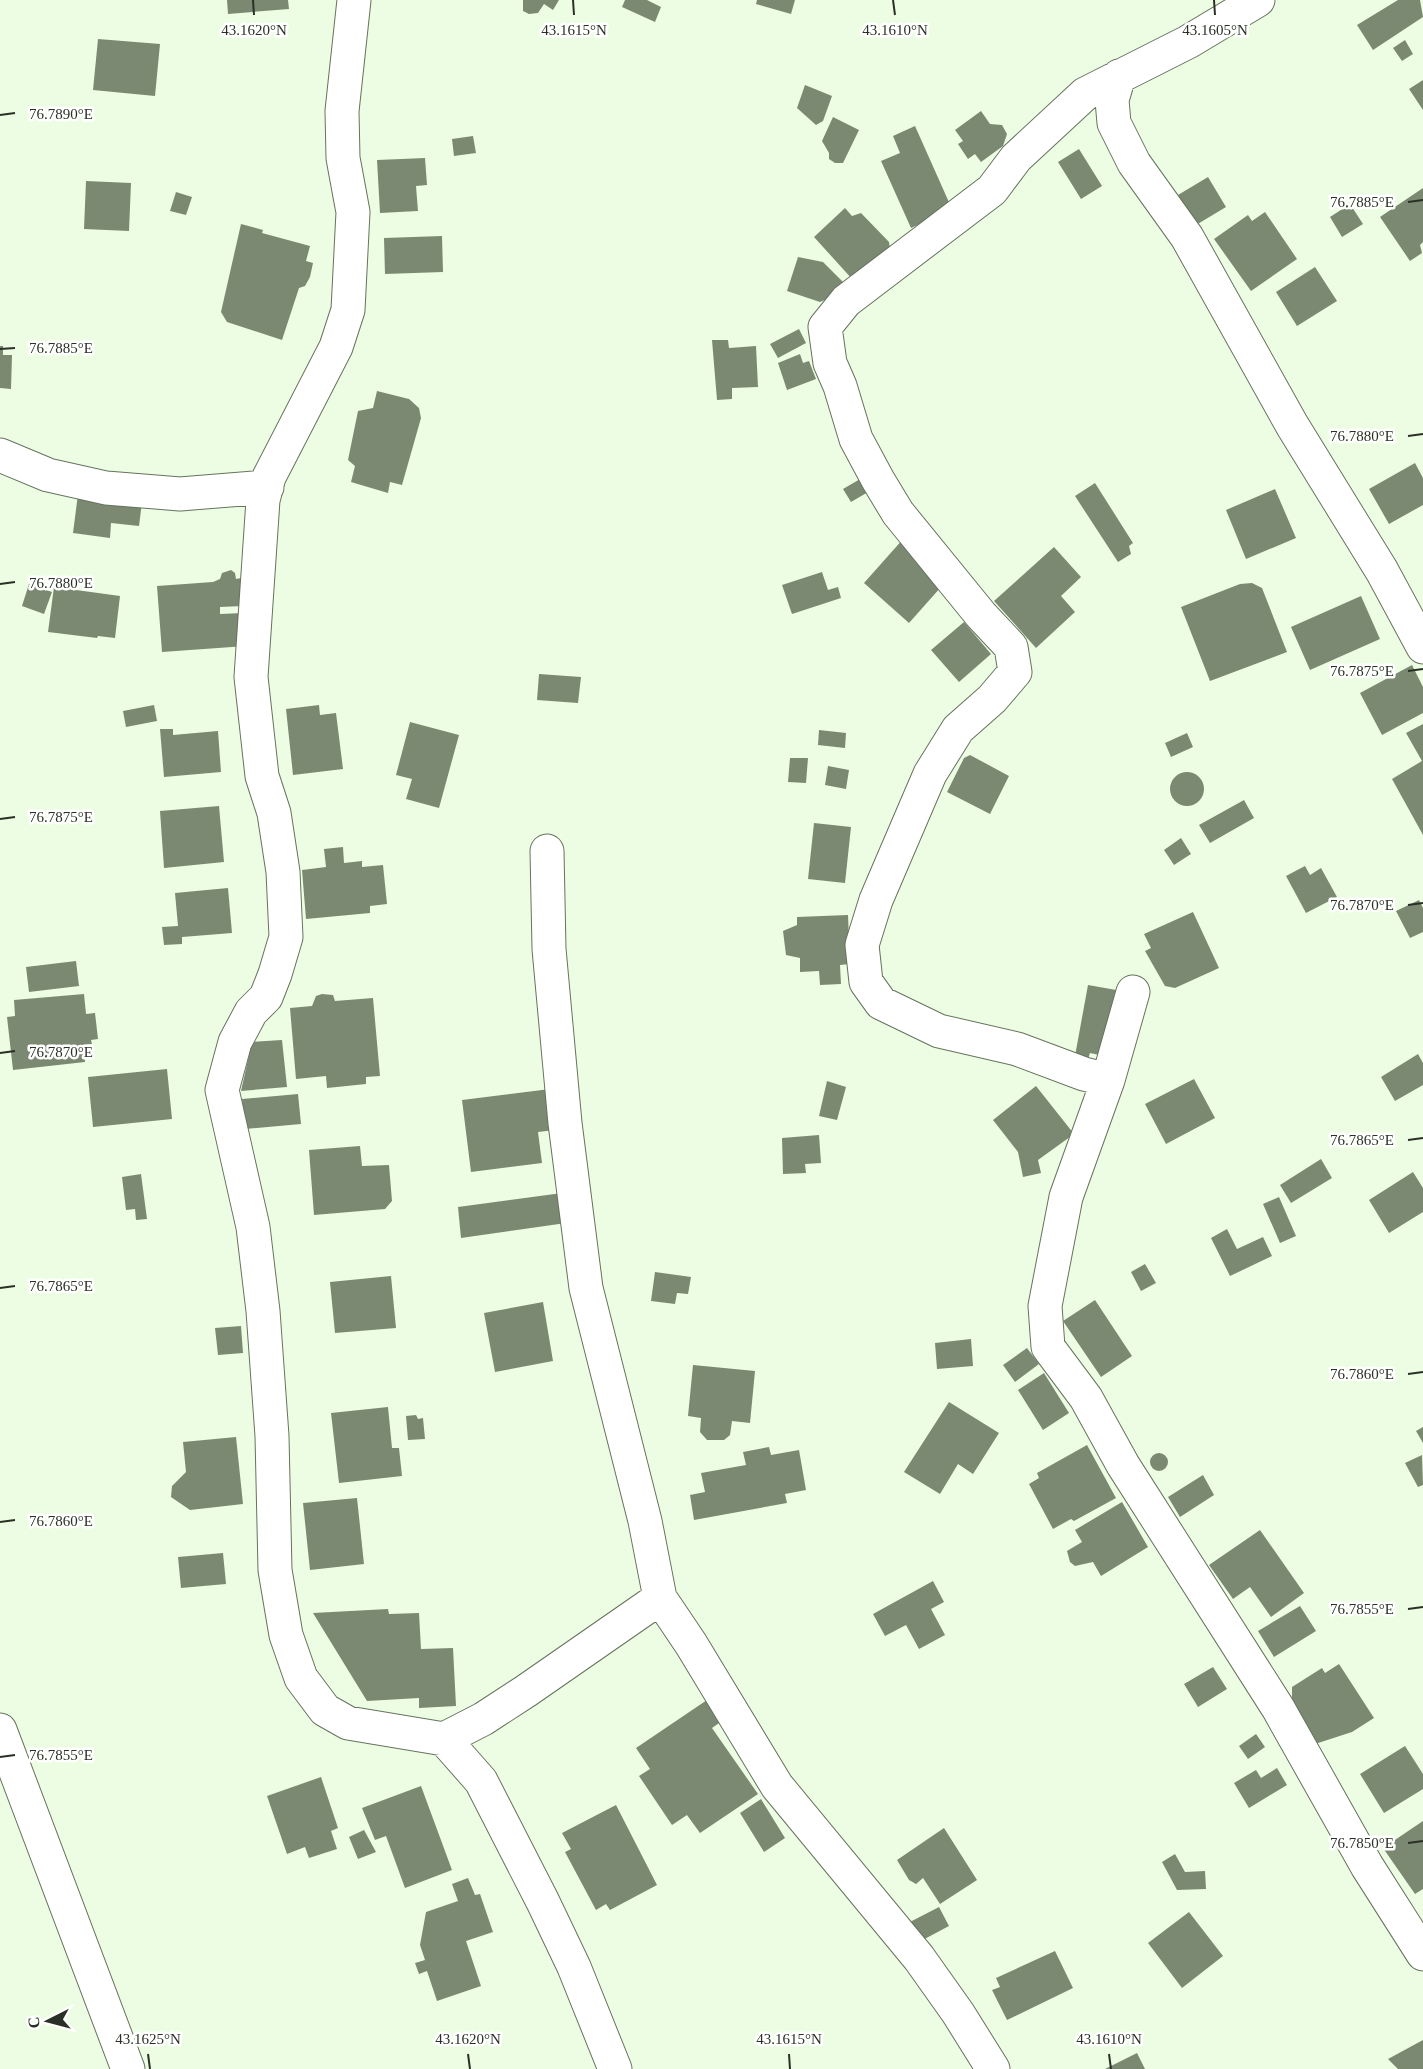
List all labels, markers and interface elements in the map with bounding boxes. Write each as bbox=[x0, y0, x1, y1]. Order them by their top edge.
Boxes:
text: 43.1620°N bbox=[221, 22, 287, 38]
text: 43.1615°N bbox=[541, 22, 607, 38]
text: 43.1610°N bbox=[862, 22, 928, 38]
text: 43.1605°N bbox=[1182, 22, 1248, 38]
text: 76.7890°E bbox=[29, 106, 93, 122]
text: 76.7885°E bbox=[1330, 194, 1394, 210]
text: 76.7885°E bbox=[29, 340, 93, 356]
text: 76.7880°E bbox=[1330, 428, 1394, 444]
text: 76.7880°E bbox=[29, 575, 93, 591]
text: 76.7875°E bbox=[1330, 663, 1394, 679]
text: 76.7875°E bbox=[29, 809, 93, 825]
text: 76.7870°E bbox=[1330, 897, 1394, 913]
text: 76.7870°E bbox=[29, 1044, 93, 1060]
text: 76.7865°E bbox=[1330, 1132, 1394, 1148]
text: 76.7865°E bbox=[29, 1278, 93, 1294]
text: 76.7860°E bbox=[1330, 1366, 1394, 1382]
text: 76.7860°E bbox=[29, 1513, 93, 1529]
text: 76.7855°E bbox=[1330, 1601, 1394, 1617]
text: 76.7855°E bbox=[29, 1747, 93, 1763]
text: 76.7850°E bbox=[1330, 1835, 1394, 1851]
north arrow bbox=[18, 1991, 78, 2051]
text: С bbox=[25, 2016, 43, 2029]
text: 43.1625°N bbox=[115, 2031, 181, 2047]
text: 43.1620°N bbox=[435, 2031, 501, 2047]
text: 43.1615°N bbox=[756, 2031, 822, 2047]
text: 43.1610°N bbox=[1076, 2031, 1142, 2047]

